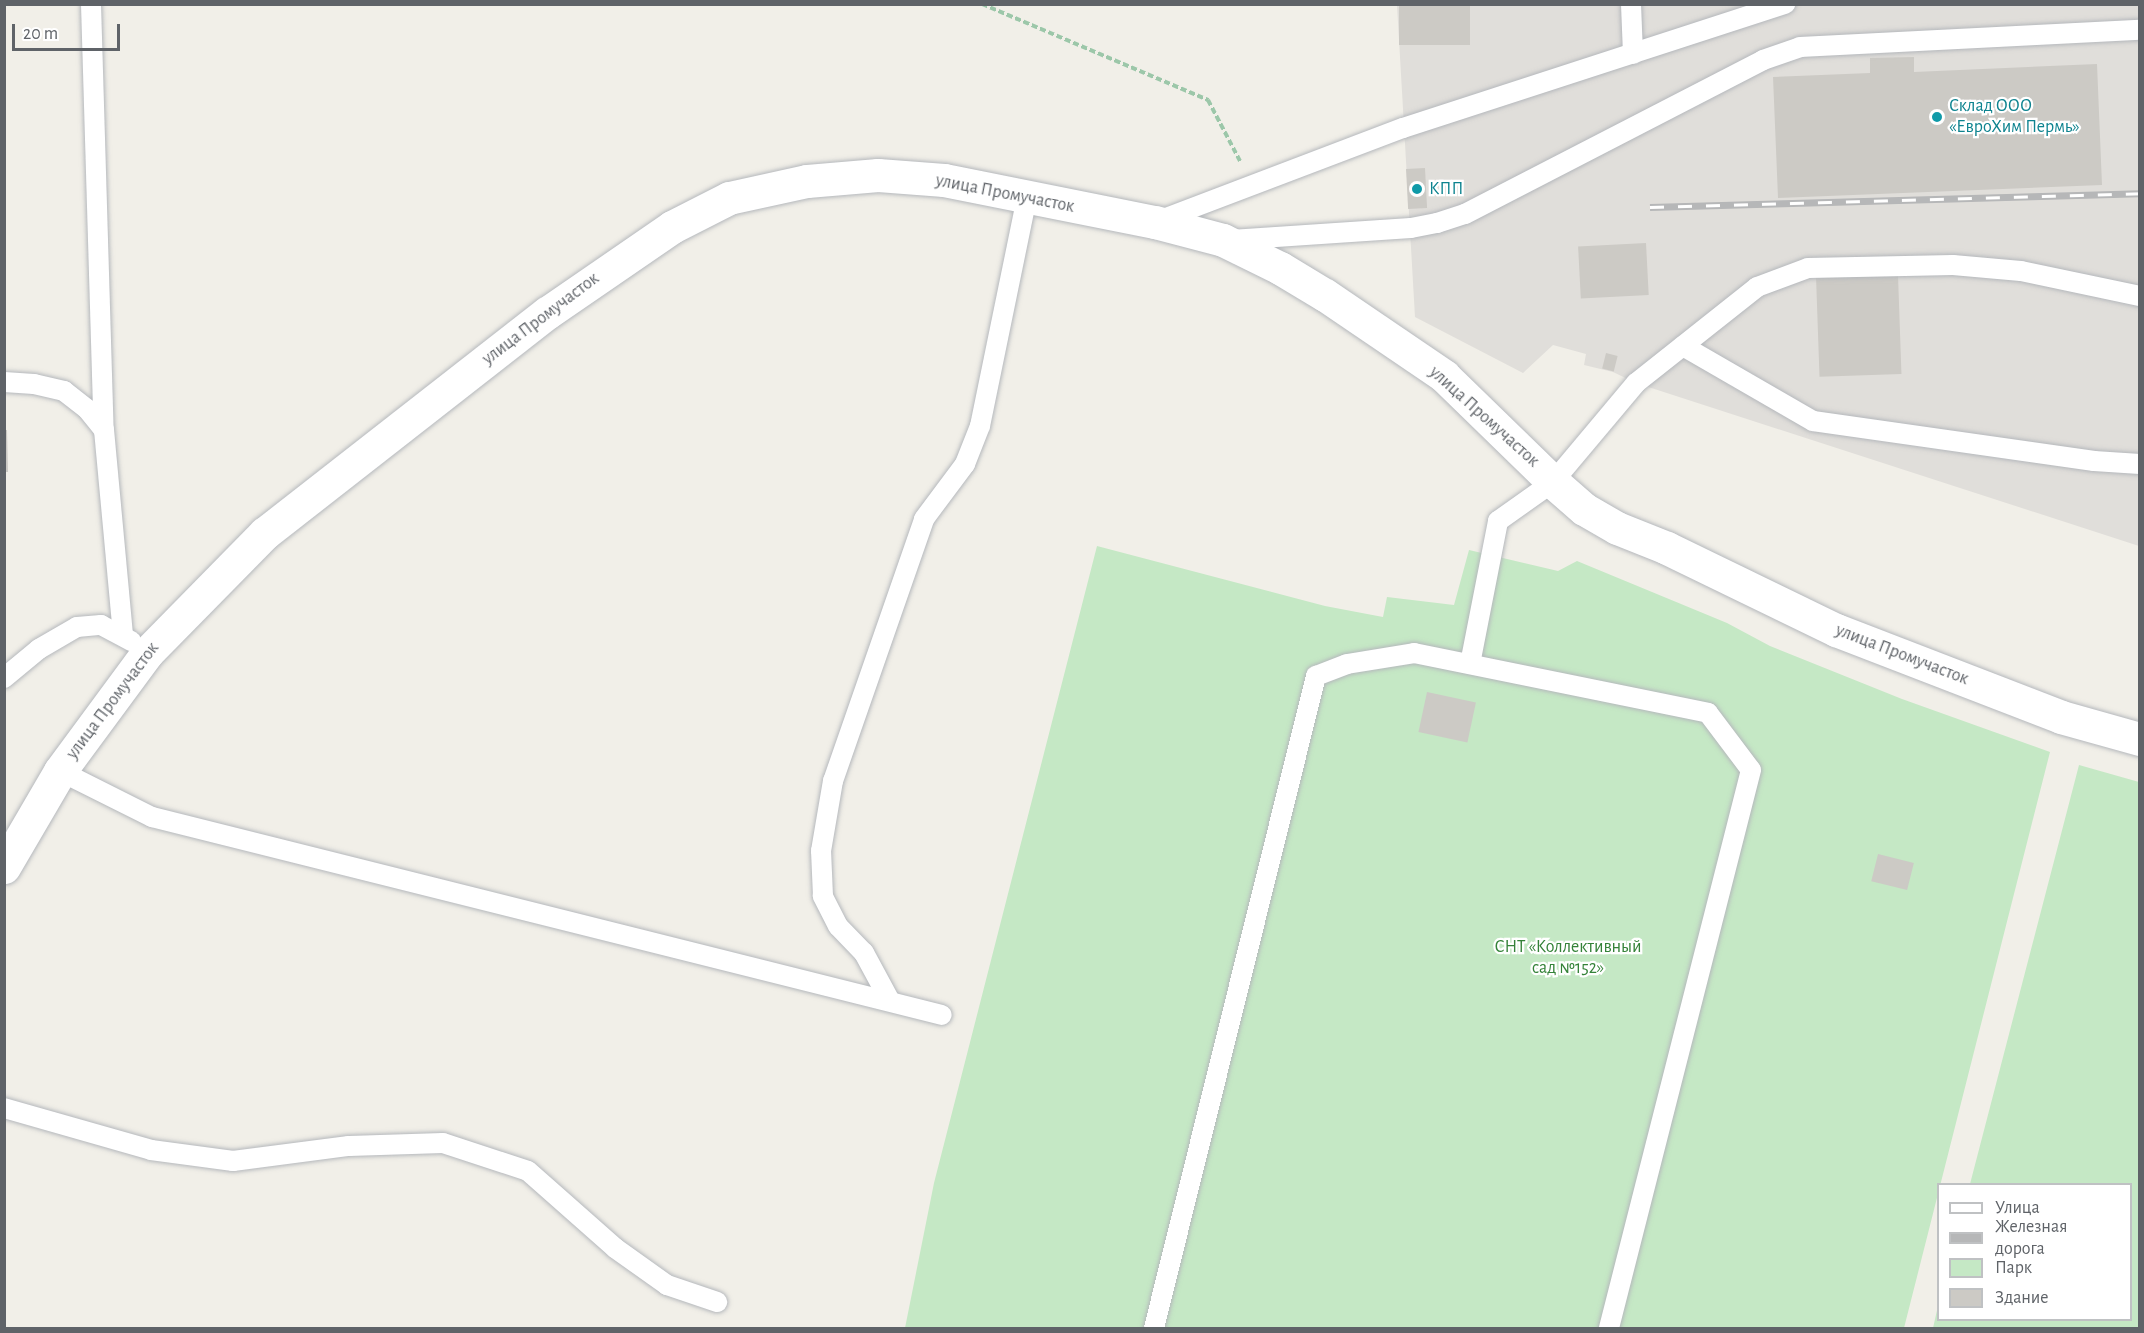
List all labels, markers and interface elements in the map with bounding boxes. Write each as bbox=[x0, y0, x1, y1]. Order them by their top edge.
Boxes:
scale bar bbox=[15, 12, 123, 50]
text: 20 m bbox=[23, 25, 58, 43]
place label: Склад ООО «ЕвроХим Пермь» bbox=[1949, 96, 2080, 138]
marker: Склад ООО «ЕвроХим Пермь» bbox=[1930, 110, 1944, 124]
street label: улица Промучасток bbox=[934, 170, 1076, 218]
place label: КПП bbox=[1429, 178, 1463, 200]
marker: КПП bbox=[1410, 182, 1424, 196]
street label: улица Промучасток bbox=[478, 268, 604, 370]
street label: улица Промучасток bbox=[1424, 362, 1544, 472]
street label: улица Промучасток bbox=[1832, 620, 1972, 690]
street label: улица Промучасток bbox=[62, 638, 164, 764]
park label: СНТ «Коллективный сад №152» bbox=[1494, 937, 1642, 980]
legend bbox=[1937, 1183, 2132, 1321]
text: Улица bbox=[1995, 1199, 2040, 1217]
text: Железная дорога bbox=[1995, 1218, 2067, 1258]
text: Парк bbox=[1995, 1259, 2032, 1277]
text: Здание bbox=[1995, 1289, 2049, 1307]

